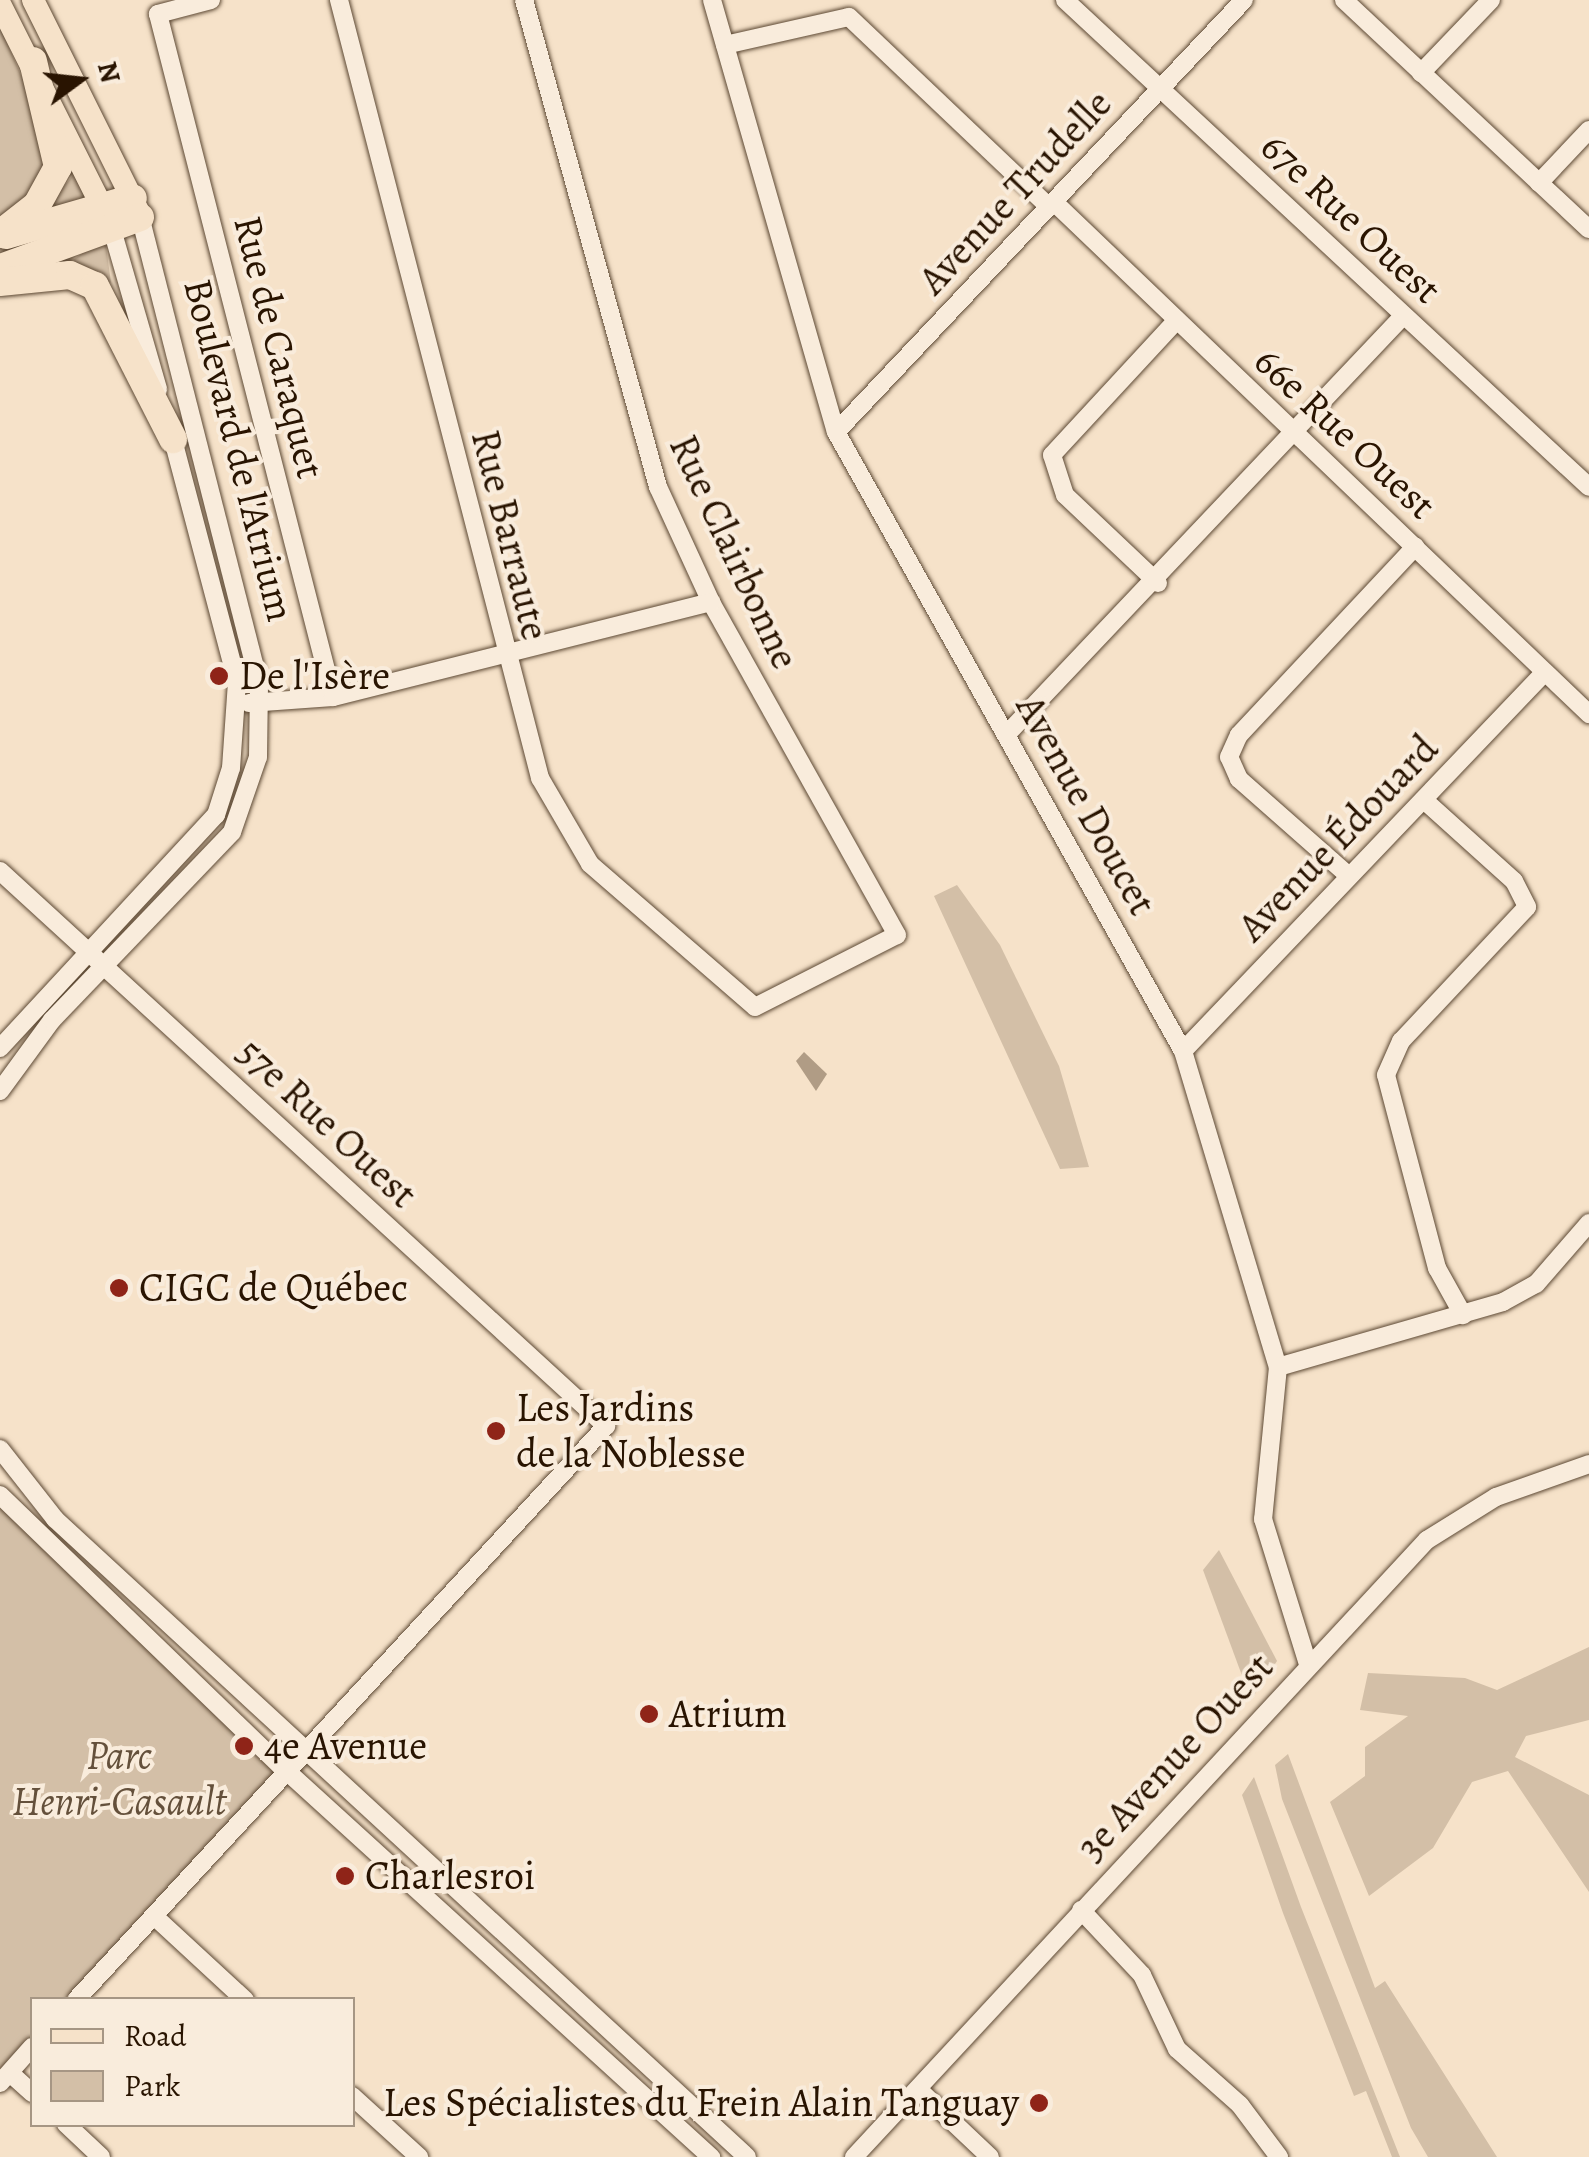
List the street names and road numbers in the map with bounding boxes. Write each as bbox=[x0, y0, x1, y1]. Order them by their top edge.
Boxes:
street label: Avenue Trudelle bbox=[908, 80, 1122, 304]
street label: 67e Rue Ouest bbox=[1251, 123, 1451, 313]
street label: Rue de Caraquet bbox=[223, 211, 335, 483]
street label: Boulevard de l'Atrium bbox=[173, 274, 305, 626]
street label: 66e Rue Ouest bbox=[1245, 337, 1445, 529]
street label: Rue Barraute bbox=[461, 425, 559, 645]
street label: Rue Clairbonne bbox=[659, 427, 809, 677]
street label: Avenue Doucet bbox=[1006, 687, 1166, 923]
street label: Avenue Édouard bbox=[1228, 725, 1448, 951]
street label: 57e Rue Ouest bbox=[228, 1028, 426, 1218]
street label: 3e Avenue Ouest bbox=[1067, 1643, 1283, 1871]

